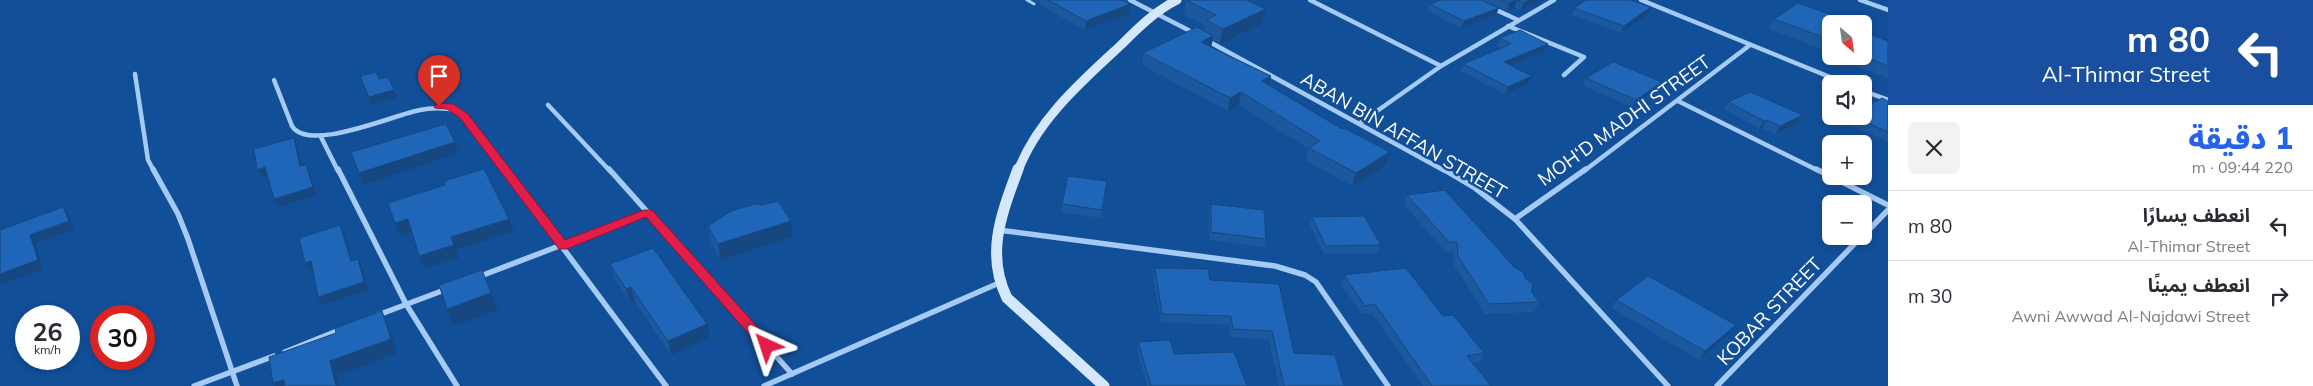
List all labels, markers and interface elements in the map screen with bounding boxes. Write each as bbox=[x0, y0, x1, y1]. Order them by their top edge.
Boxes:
north arrow bbox=[1822, 15, 1872, 65]
map controls bbox=[1822, 15, 1872, 245]
text: 80 m bbox=[2127, 17, 2210, 61]
icon: left bbox=[2228, 20, 2293, 85]
street label: MOH‘D MADHI STREET bbox=[1533, 49, 1715, 191]
pin bbox=[418, 55, 460, 106]
text: Al-Thimar Street bbox=[2042, 60, 2210, 88]
icon: arrive bbox=[425, 62, 453, 90]
street label: ABAN BIN AFFAN STREET bbox=[1297, 66, 1512, 204]
button: sound bbox=[1822, 75, 1872, 125]
text: 1 دقيقة bbox=[2188, 119, 2293, 157]
button: close bbox=[1908, 122, 1960, 174]
button: + bbox=[1822, 135, 1872, 185]
text: 220 m · 09:44 bbox=[2192, 157, 2293, 177]
button: − bbox=[1822, 195, 1872, 245]
text: انعطف يسارًا bbox=[2143, 203, 2250, 227]
icon: left bbox=[2265, 212, 2293, 240]
text: 80 m bbox=[1908, 214, 1952, 238]
text: Al-Thimar Street bbox=[2128, 236, 2250, 256]
street label: KOBAR STREET bbox=[1711, 252, 1827, 370]
text: انعطف يمينًا bbox=[2148, 273, 2250, 297]
icon: right bbox=[2265, 282, 2293, 310]
text: 30 m bbox=[1908, 284, 1952, 308]
speed limit sign: 30 bbox=[90, 305, 155, 370]
text: Awni Awwad Al-Najdawi Street bbox=[2012, 306, 2250, 326]
text: 26 bbox=[32, 316, 63, 347]
position arrow bbox=[740, 319, 792, 371]
text: km/h bbox=[34, 342, 61, 357]

